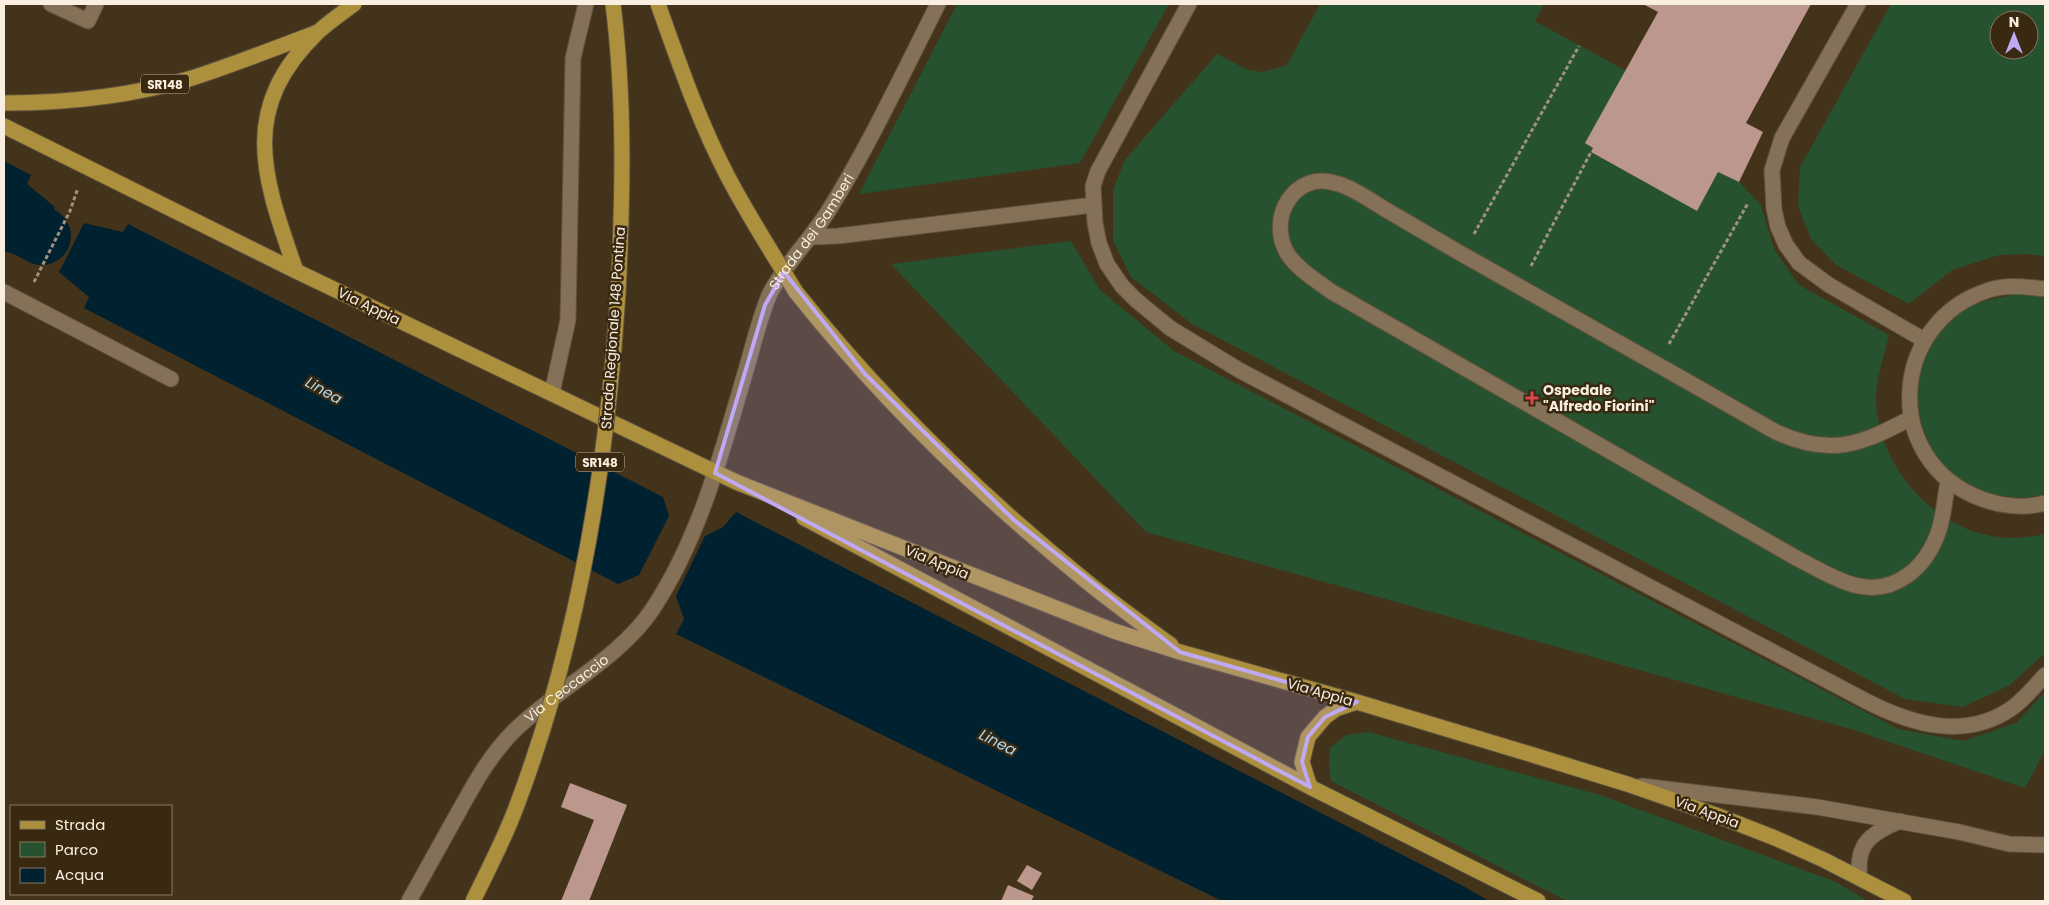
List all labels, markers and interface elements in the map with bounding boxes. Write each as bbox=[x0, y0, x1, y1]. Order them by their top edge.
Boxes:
north arrow bbox=[1989, 10, 2039, 60]
text: N bbox=[2009, 12, 2019, 32]
road number: SR148 bbox=[141, 74, 189, 94]
street label: Strada dei Gamberi bbox=[764, 170, 859, 294]
street label: Strada Regionale 148 Pontina bbox=[596, 226, 630, 430]
street label: Via Appia bbox=[334, 282, 404, 330]
water label: Linea bbox=[302, 371, 346, 409]
place label: Ospedale "Alfredo Fiorini" bbox=[1543, 380, 1655, 416]
marker: Ospedale "Alfredo Fiorini" bbox=[1525, 391, 1539, 405]
road number: SR148 bbox=[576, 452, 624, 472]
street label: Via Appia bbox=[902, 540, 972, 584]
street label: Via Ceccaccio bbox=[520, 650, 613, 727]
street label: Via Appia bbox=[1285, 673, 1355, 711]
water label: Linea bbox=[976, 724, 1020, 760]
street label: Via Appia bbox=[1672, 791, 1742, 833]
legend bbox=[10, 805, 172, 895]
text: Strada bbox=[55, 814, 105, 835]
text: Parco bbox=[55, 839, 98, 860]
text: Acqua bbox=[55, 864, 104, 885]

